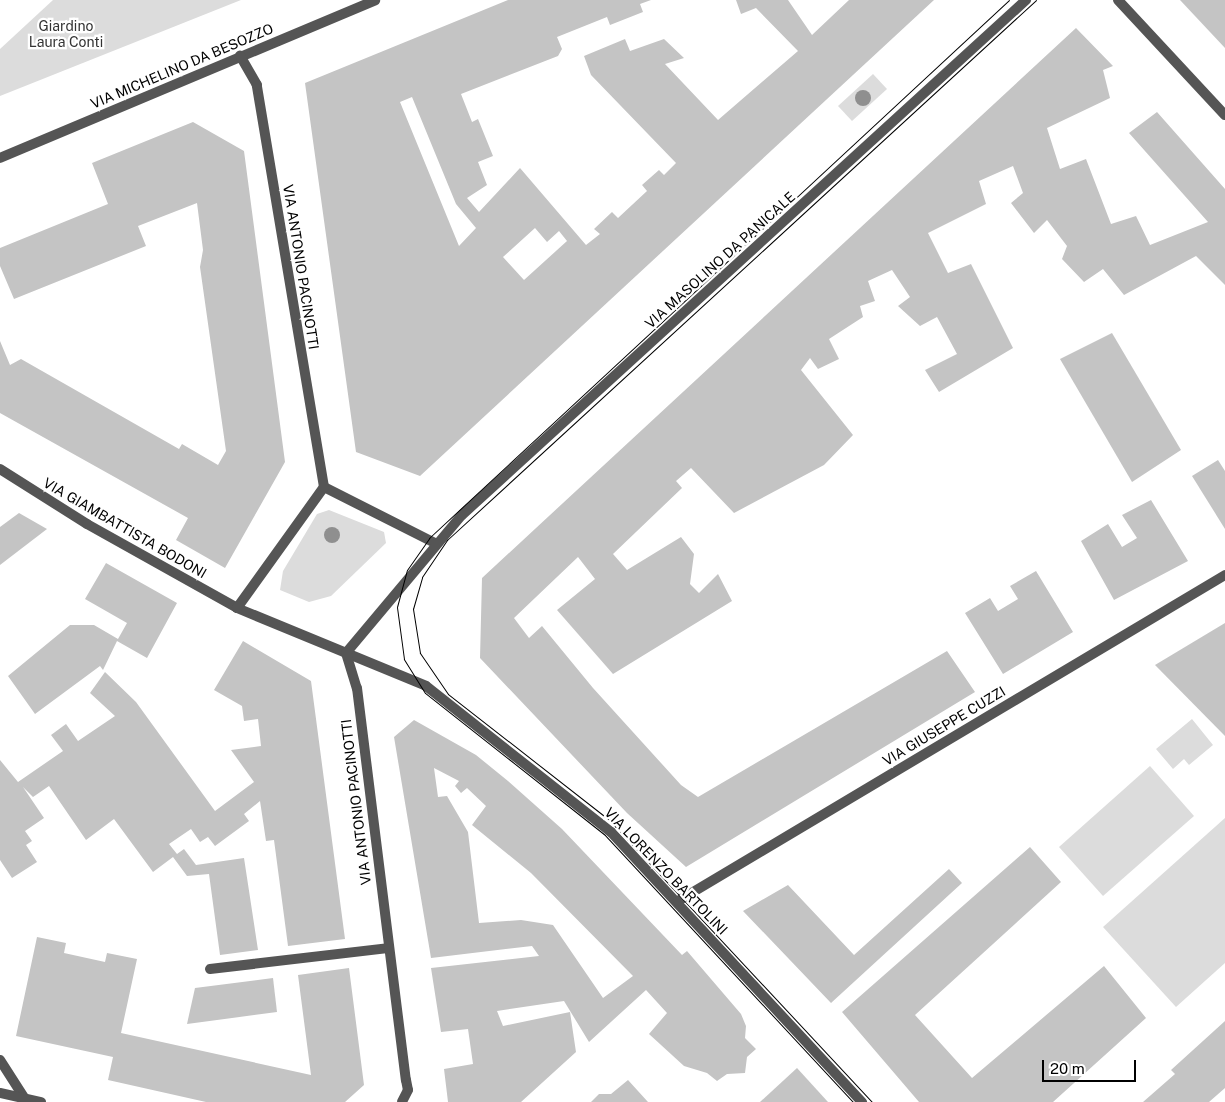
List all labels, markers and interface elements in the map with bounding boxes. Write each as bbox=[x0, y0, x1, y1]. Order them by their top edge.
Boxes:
park label: Giardino Laura Conti bbox=[29, 18, 103, 50]
street label: VIA MICHELINO DA BESOZZO bbox=[88, 20, 276, 112]
street label: VIA ANTONIO PACINOTTI bbox=[280, 183, 322, 351]
street label: VIA MASOLINO DA PANICALE bbox=[642, 188, 798, 332]
street label: VIA GIAMBATTISTA BODONI bbox=[40, 474, 210, 582]
street label: VIA GIUSEPPE CUZZI bbox=[880, 683, 1008, 769]
street label: VIA ANTONIO PACINOTTI bbox=[337, 718, 375, 886]
street label: VIA LORENZO BARTOLINI bbox=[601, 804, 731, 938]
scale bar bbox=[1045, 1050, 1139, 1082]
text: 20 m bbox=[1050, 1060, 1085, 1077]

